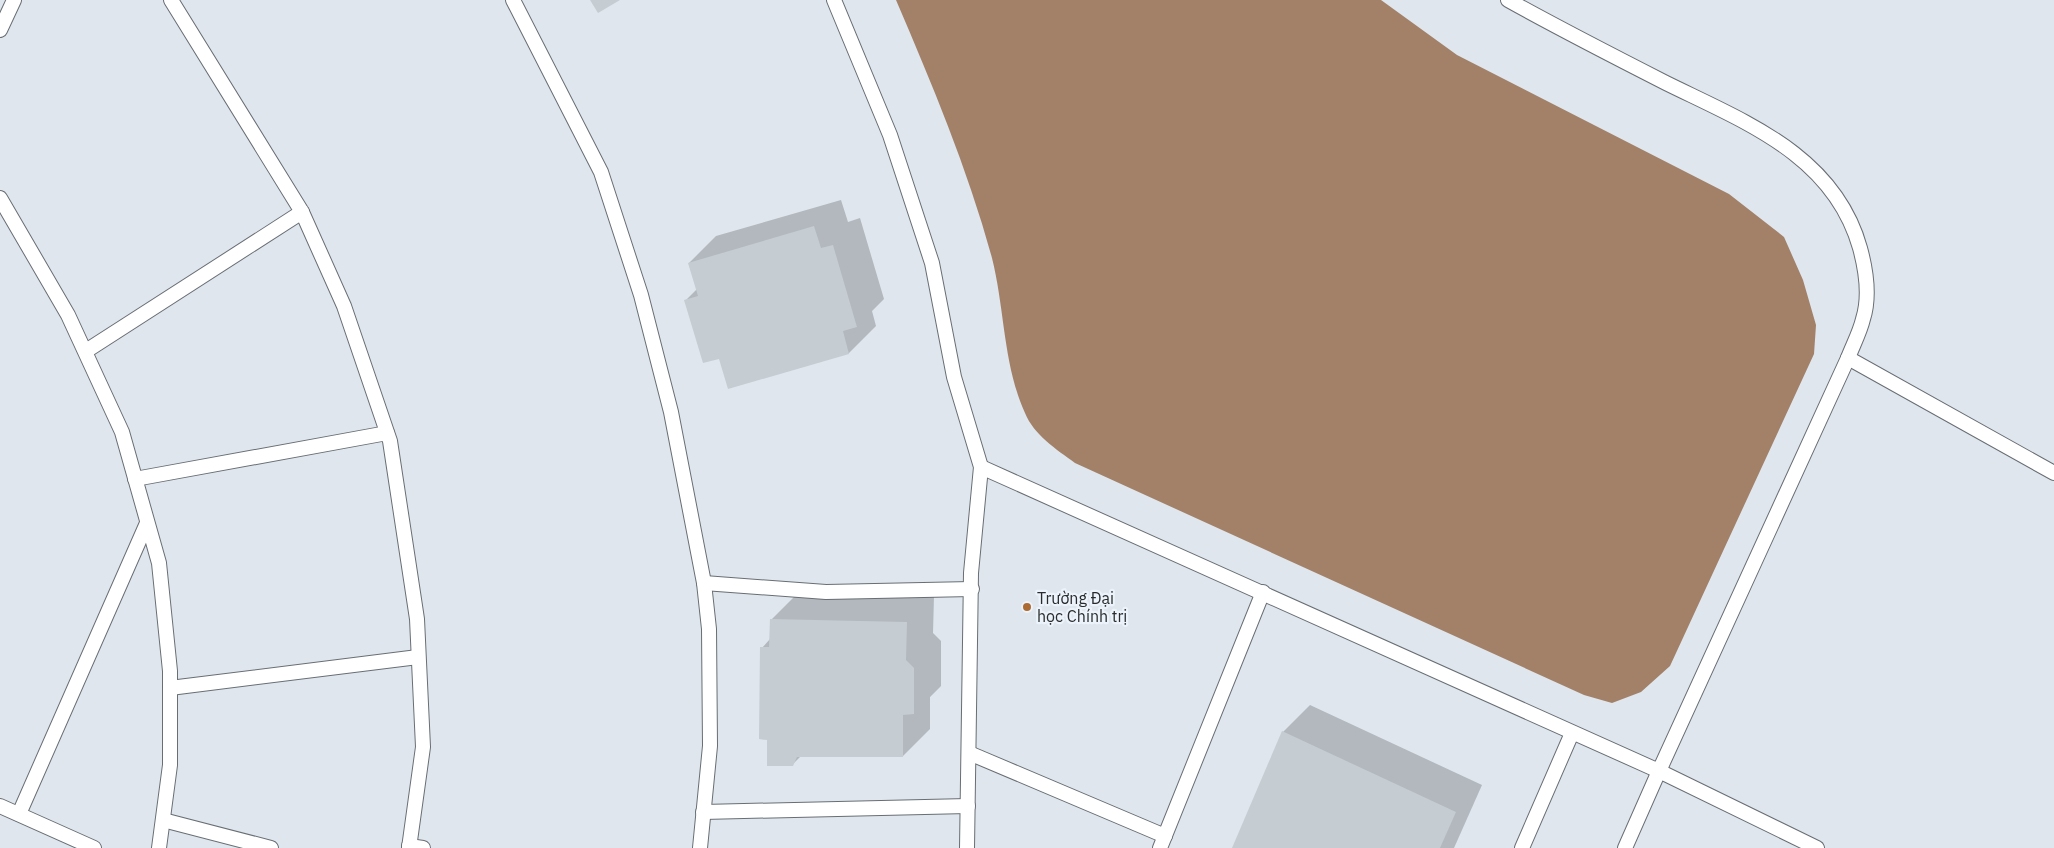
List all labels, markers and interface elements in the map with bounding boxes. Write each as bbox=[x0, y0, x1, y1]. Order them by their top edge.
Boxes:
place label: Trường Đại học Chính trị bbox=[1037, 588, 1127, 626]
marker: Trường Đại học Chính trị bbox=[1021, 601, 1033, 613]

